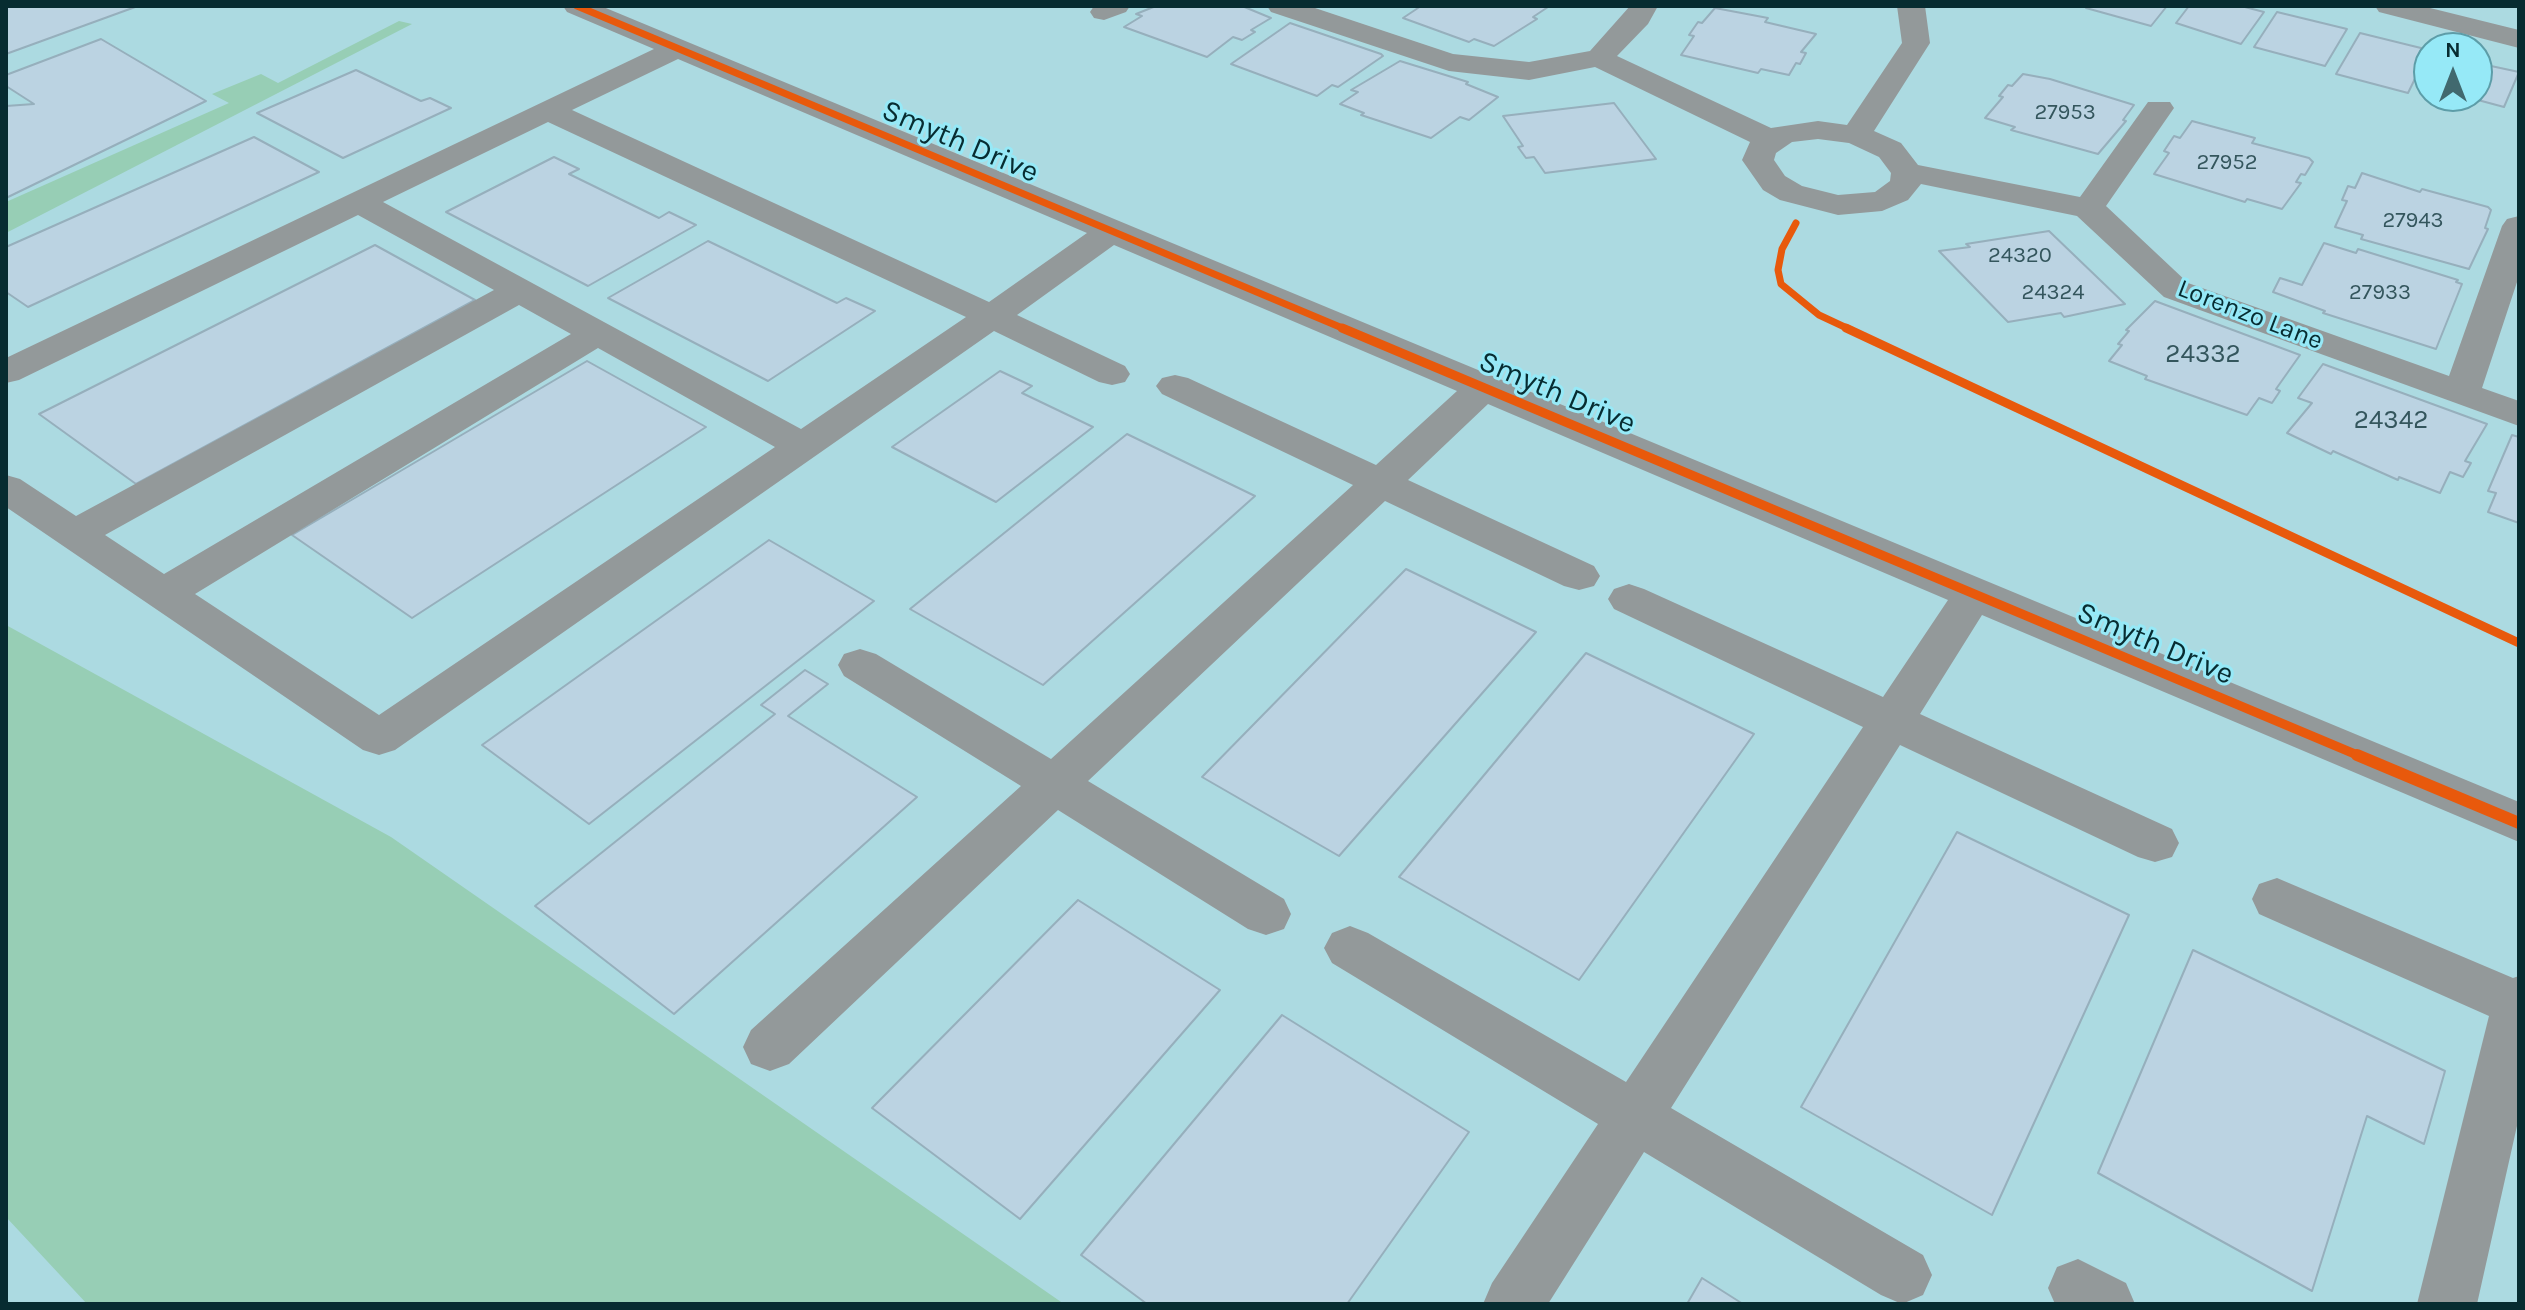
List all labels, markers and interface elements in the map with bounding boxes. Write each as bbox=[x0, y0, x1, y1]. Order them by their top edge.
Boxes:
north arrow bbox=[2413, 32, 2493, 112]
text: N bbox=[2445, 37, 2461, 63]
street label: Smyth Drive bbox=[876, 93, 1044, 191]
house number: 27953 bbox=[2034, 100, 2096, 126]
house number: 27952 bbox=[2196, 150, 2258, 176]
house number: 27943 bbox=[2382, 208, 2444, 234]
house number: 24320 bbox=[1988, 243, 2052, 269]
street label: Lorenzo Lane bbox=[2173, 273, 2327, 357]
house number: 24324 bbox=[2021, 280, 2085, 306]
house number: 27933 bbox=[2349, 280, 2411, 306]
house number: 24332 bbox=[2165, 339, 2241, 371]
street label: Smyth Drive bbox=[1473, 344, 1641, 442]
house number: 24342 bbox=[2354, 405, 2428, 437]
street label: Smyth Drive bbox=[2071, 595, 2239, 693]

